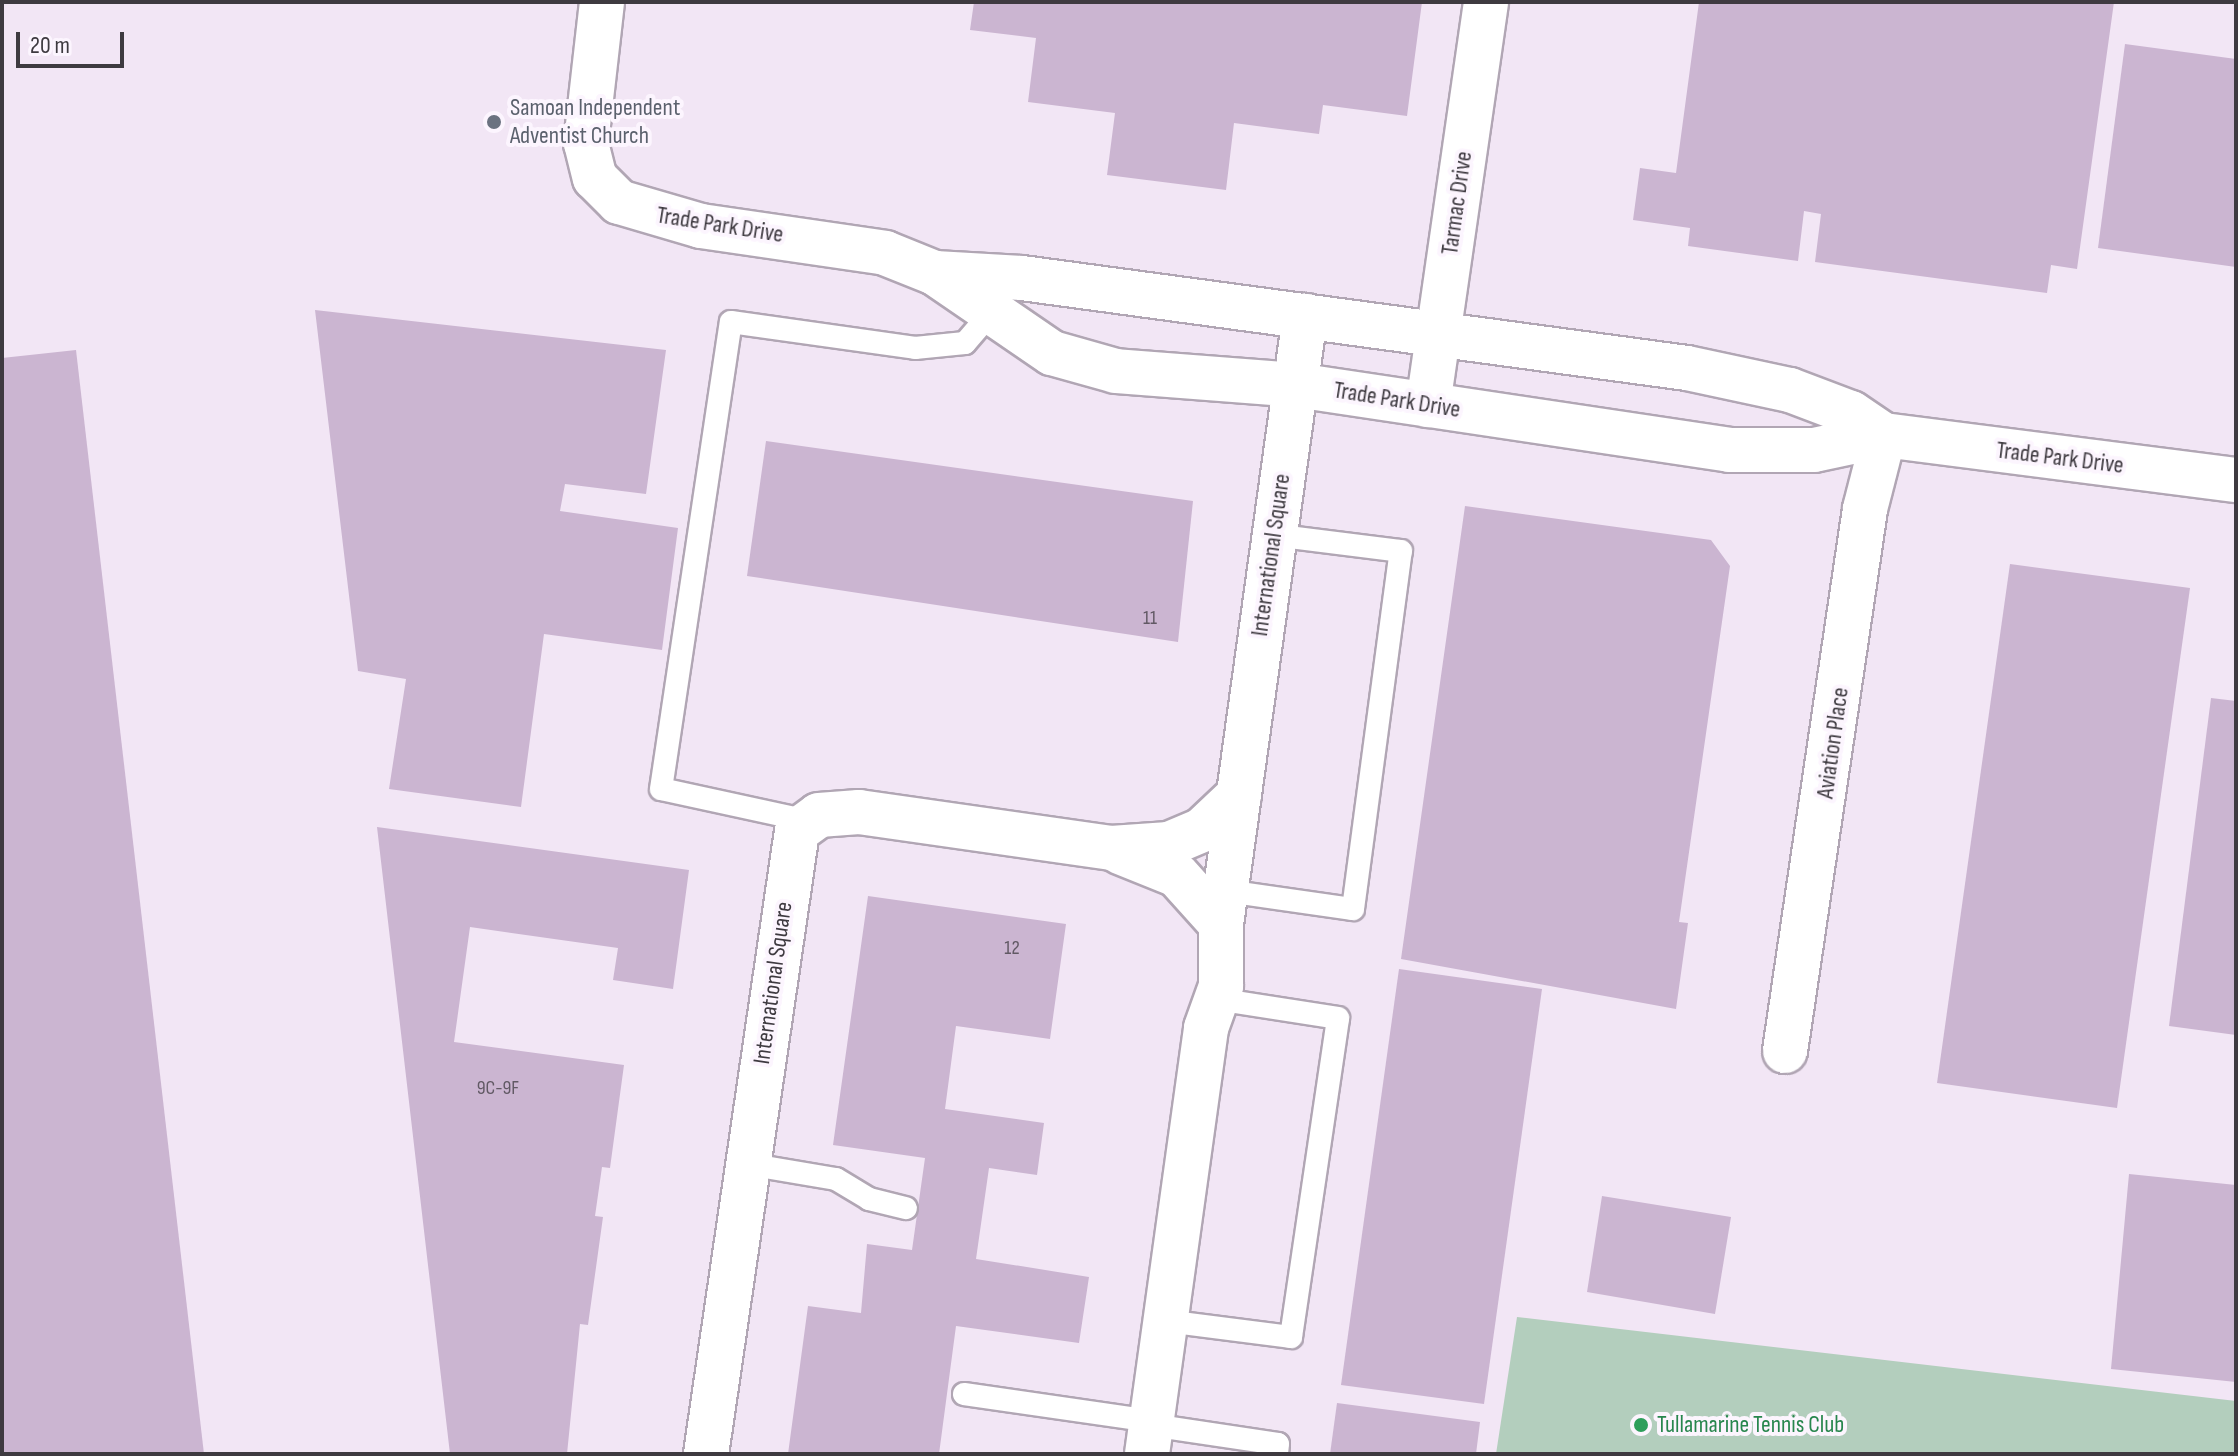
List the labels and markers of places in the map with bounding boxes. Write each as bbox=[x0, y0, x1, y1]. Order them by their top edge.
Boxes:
place label: Samoan Independent Adventist Church bbox=[510, 94, 680, 150]
marker: Samoan Independent Adventist Church bbox=[485, 113, 503, 131]
place label: Tullamarine Tennis Club bbox=[1657, 1411, 1844, 1439]
marker: Tullamarine Tennis Club bbox=[1632, 1416, 1650, 1434]

